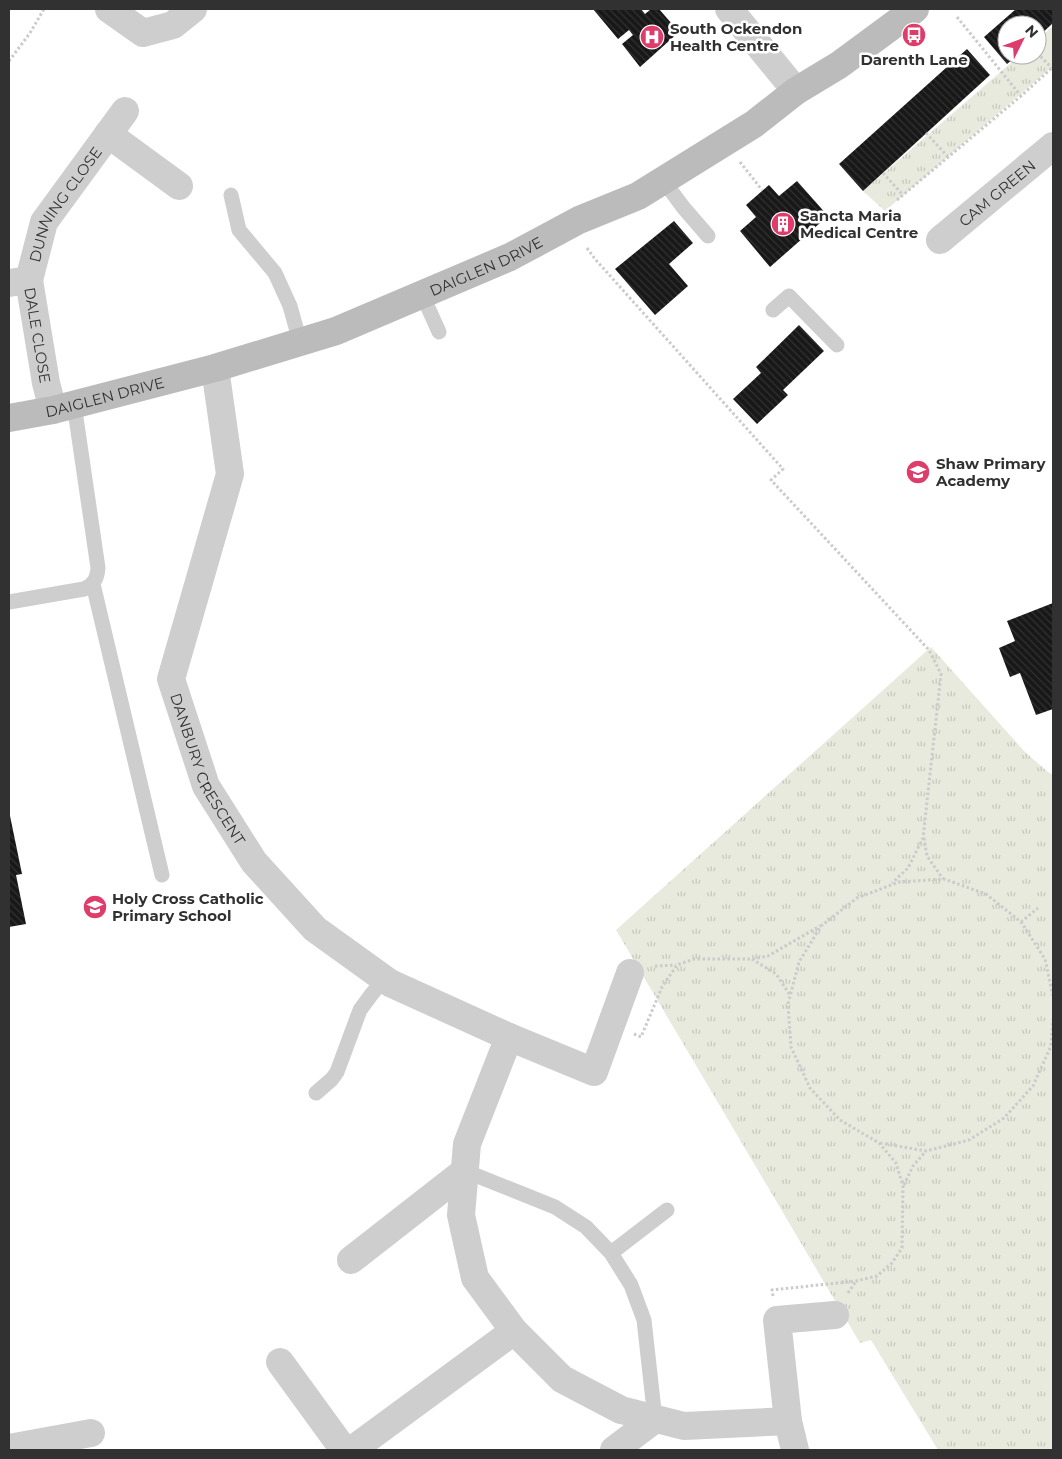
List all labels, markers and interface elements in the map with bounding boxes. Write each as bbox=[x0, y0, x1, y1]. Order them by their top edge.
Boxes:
north arrow bbox=[997, 15, 1047, 65]
place label: South Ockendon Health Centre bbox=[670, 19, 802, 55]
text: N bbox=[1021, 21, 1042, 42]
bus stop icon: Darenth Lane bbox=[901, 22, 927, 48]
hospital icon: South Ockendon Health Centre bbox=[639, 24, 665, 50]
place label: Darenth Lane bbox=[860, 50, 968, 69]
street label: DUNNING CLOSE bbox=[25, 143, 105, 264]
street label: CAM GREEN bbox=[955, 155, 1039, 230]
place label: Sancta Maria Medical Centre bbox=[800, 206, 918, 242]
building icon: Sancta Maria Medical Centre bbox=[770, 211, 796, 237]
street label: DAIGLEN DRIVE bbox=[426, 232, 546, 300]
street label: DALE CLOSE bbox=[21, 286, 55, 384]
street label: DAIGLEN DRIVE bbox=[44, 372, 166, 421]
place label: Shaw Primary Academy bbox=[935, 454, 1047, 490]
school or university icon: Shaw Primary Academy bbox=[905, 459, 931, 485]
street label: DANBURY CRESCENT bbox=[167, 690, 250, 848]
place label: Holy Cross Catholic Primary School bbox=[112, 889, 264, 925]
school or university icon: Holy Cross Catholic Primary School bbox=[82, 894, 108, 920]

